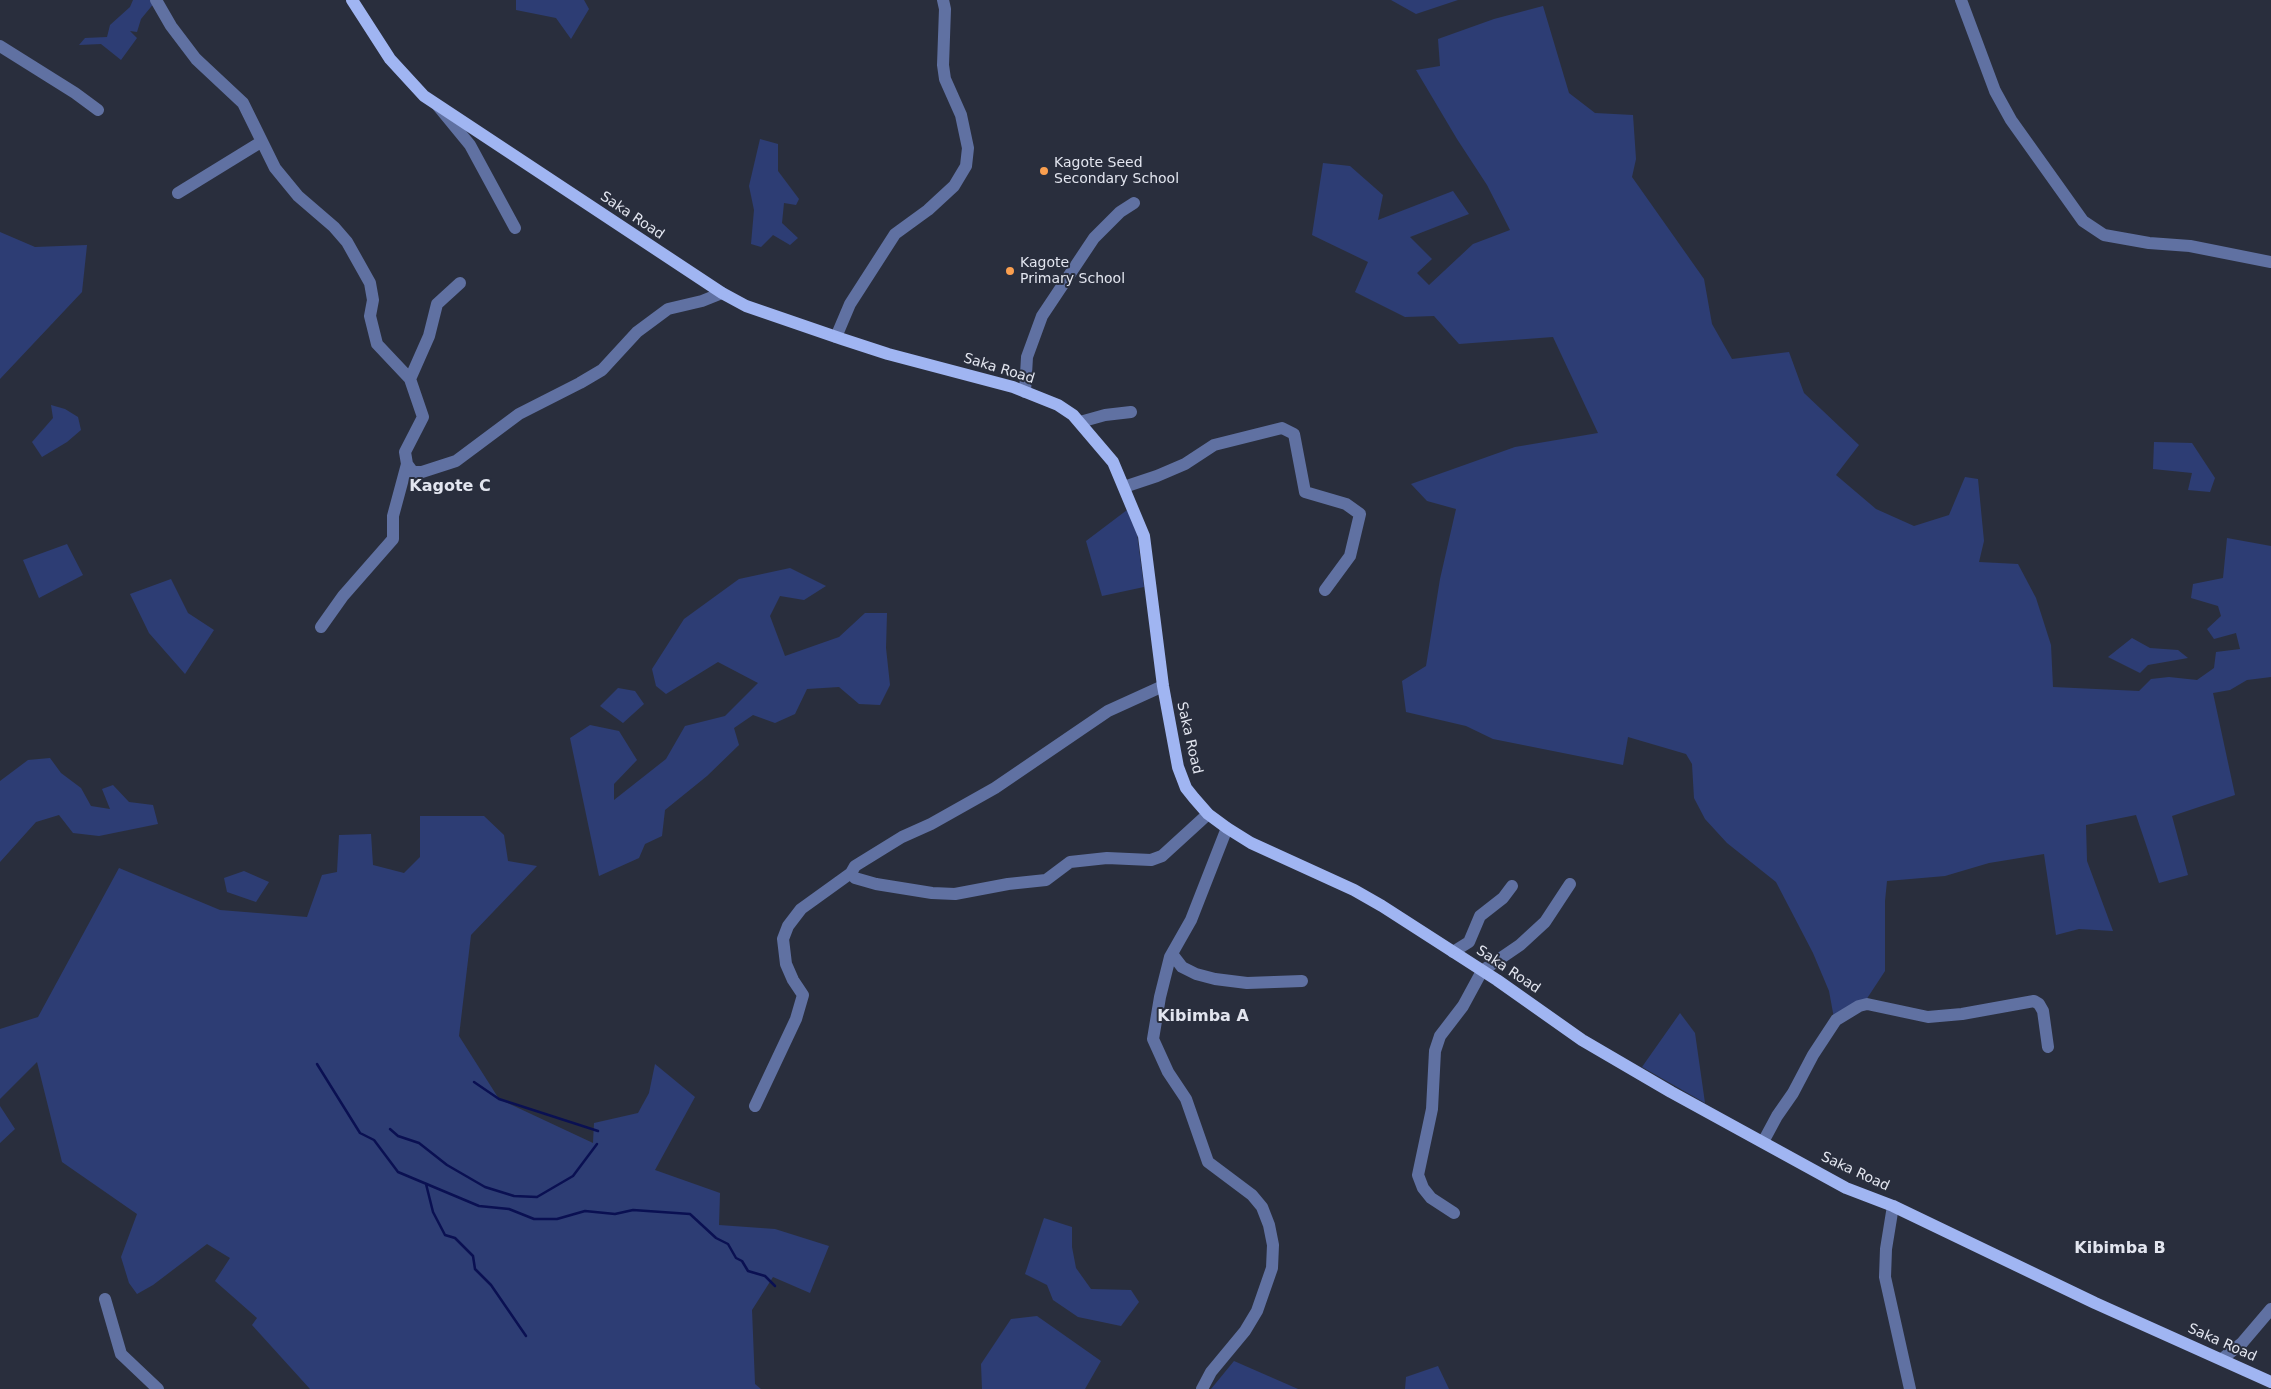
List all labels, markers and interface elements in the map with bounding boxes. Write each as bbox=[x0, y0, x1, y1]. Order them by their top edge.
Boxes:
place label: Kagote Seed Secondary School bbox=[1054, 155, 1179, 188]
marker: Kagote Seed Secondary School bbox=[1038, 165, 1050, 177]
street label: Saka Road bbox=[597, 188, 667, 244]
place label: Kagote Primary School bbox=[1020, 255, 1125, 288]
marker: Kagote Primary School bbox=[1004, 265, 1016, 277]
street label: Saka Road bbox=[961, 350, 1037, 388]
district label: Kagote C bbox=[409, 477, 491, 497]
street label: Saka Road bbox=[1173, 700, 1205, 776]
street label: Saka Road bbox=[1473, 942, 1543, 998]
district label: Kibimba A bbox=[1157, 1007, 1249, 1027]
street label: Saka Road bbox=[1818, 1149, 1892, 1195]
district label: Kibimba B bbox=[2074, 1239, 2166, 1259]
street label: Saka Road bbox=[2185, 1320, 2259, 1366]

